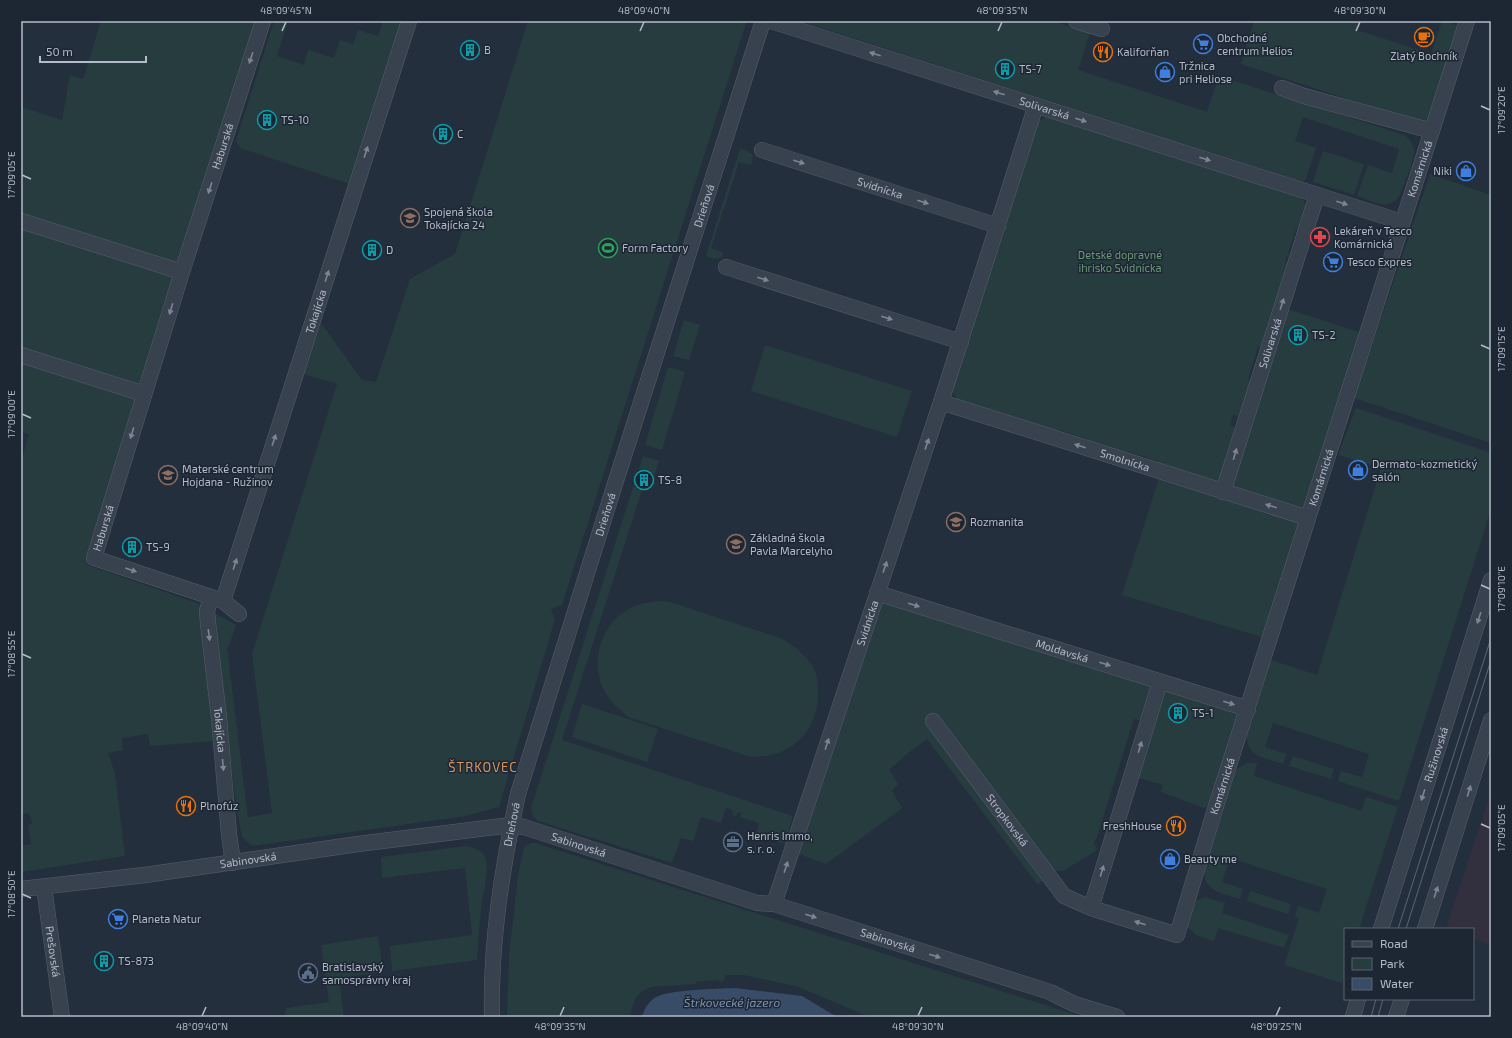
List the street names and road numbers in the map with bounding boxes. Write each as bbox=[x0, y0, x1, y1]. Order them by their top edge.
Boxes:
street label: Solivarská bbox=[1018, 94, 1071, 122]
street label: Haburská bbox=[209, 121, 236, 171]
street label: Komárnická bbox=[1404, 139, 1434, 199]
street label: Svidnícka bbox=[856, 174, 905, 201]
street label: Drieňová bbox=[690, 182, 716, 229]
street label: Tokajícka bbox=[302, 288, 329, 335]
street label: Solivarská bbox=[1256, 316, 1284, 370]
street label: Smolnícka bbox=[1099, 446, 1152, 474]
street label: Komárnická bbox=[1305, 447, 1336, 507]
street label: Drieňová bbox=[592, 491, 618, 538]
street label: Haburská bbox=[90, 503, 116, 553]
street label: Svidnícka bbox=[853, 599, 881, 647]
street label: Moldavská bbox=[1034, 636, 1090, 665]
street label: Tokajícka bbox=[212, 706, 229, 753]
street label: Ružinovská bbox=[1421, 725, 1450, 784]
street label: Komárnická bbox=[1207, 756, 1237, 816]
street label: Stropkovská bbox=[984, 791, 1031, 849]
street label: Drieňová bbox=[501, 801, 522, 847]
street label: Sabinovská bbox=[550, 829, 608, 859]
street label: Sabinovská bbox=[219, 849, 277, 870]
street label: Prešovská bbox=[43, 925, 63, 978]
street label: Sabinovská bbox=[859, 925, 917, 955]

